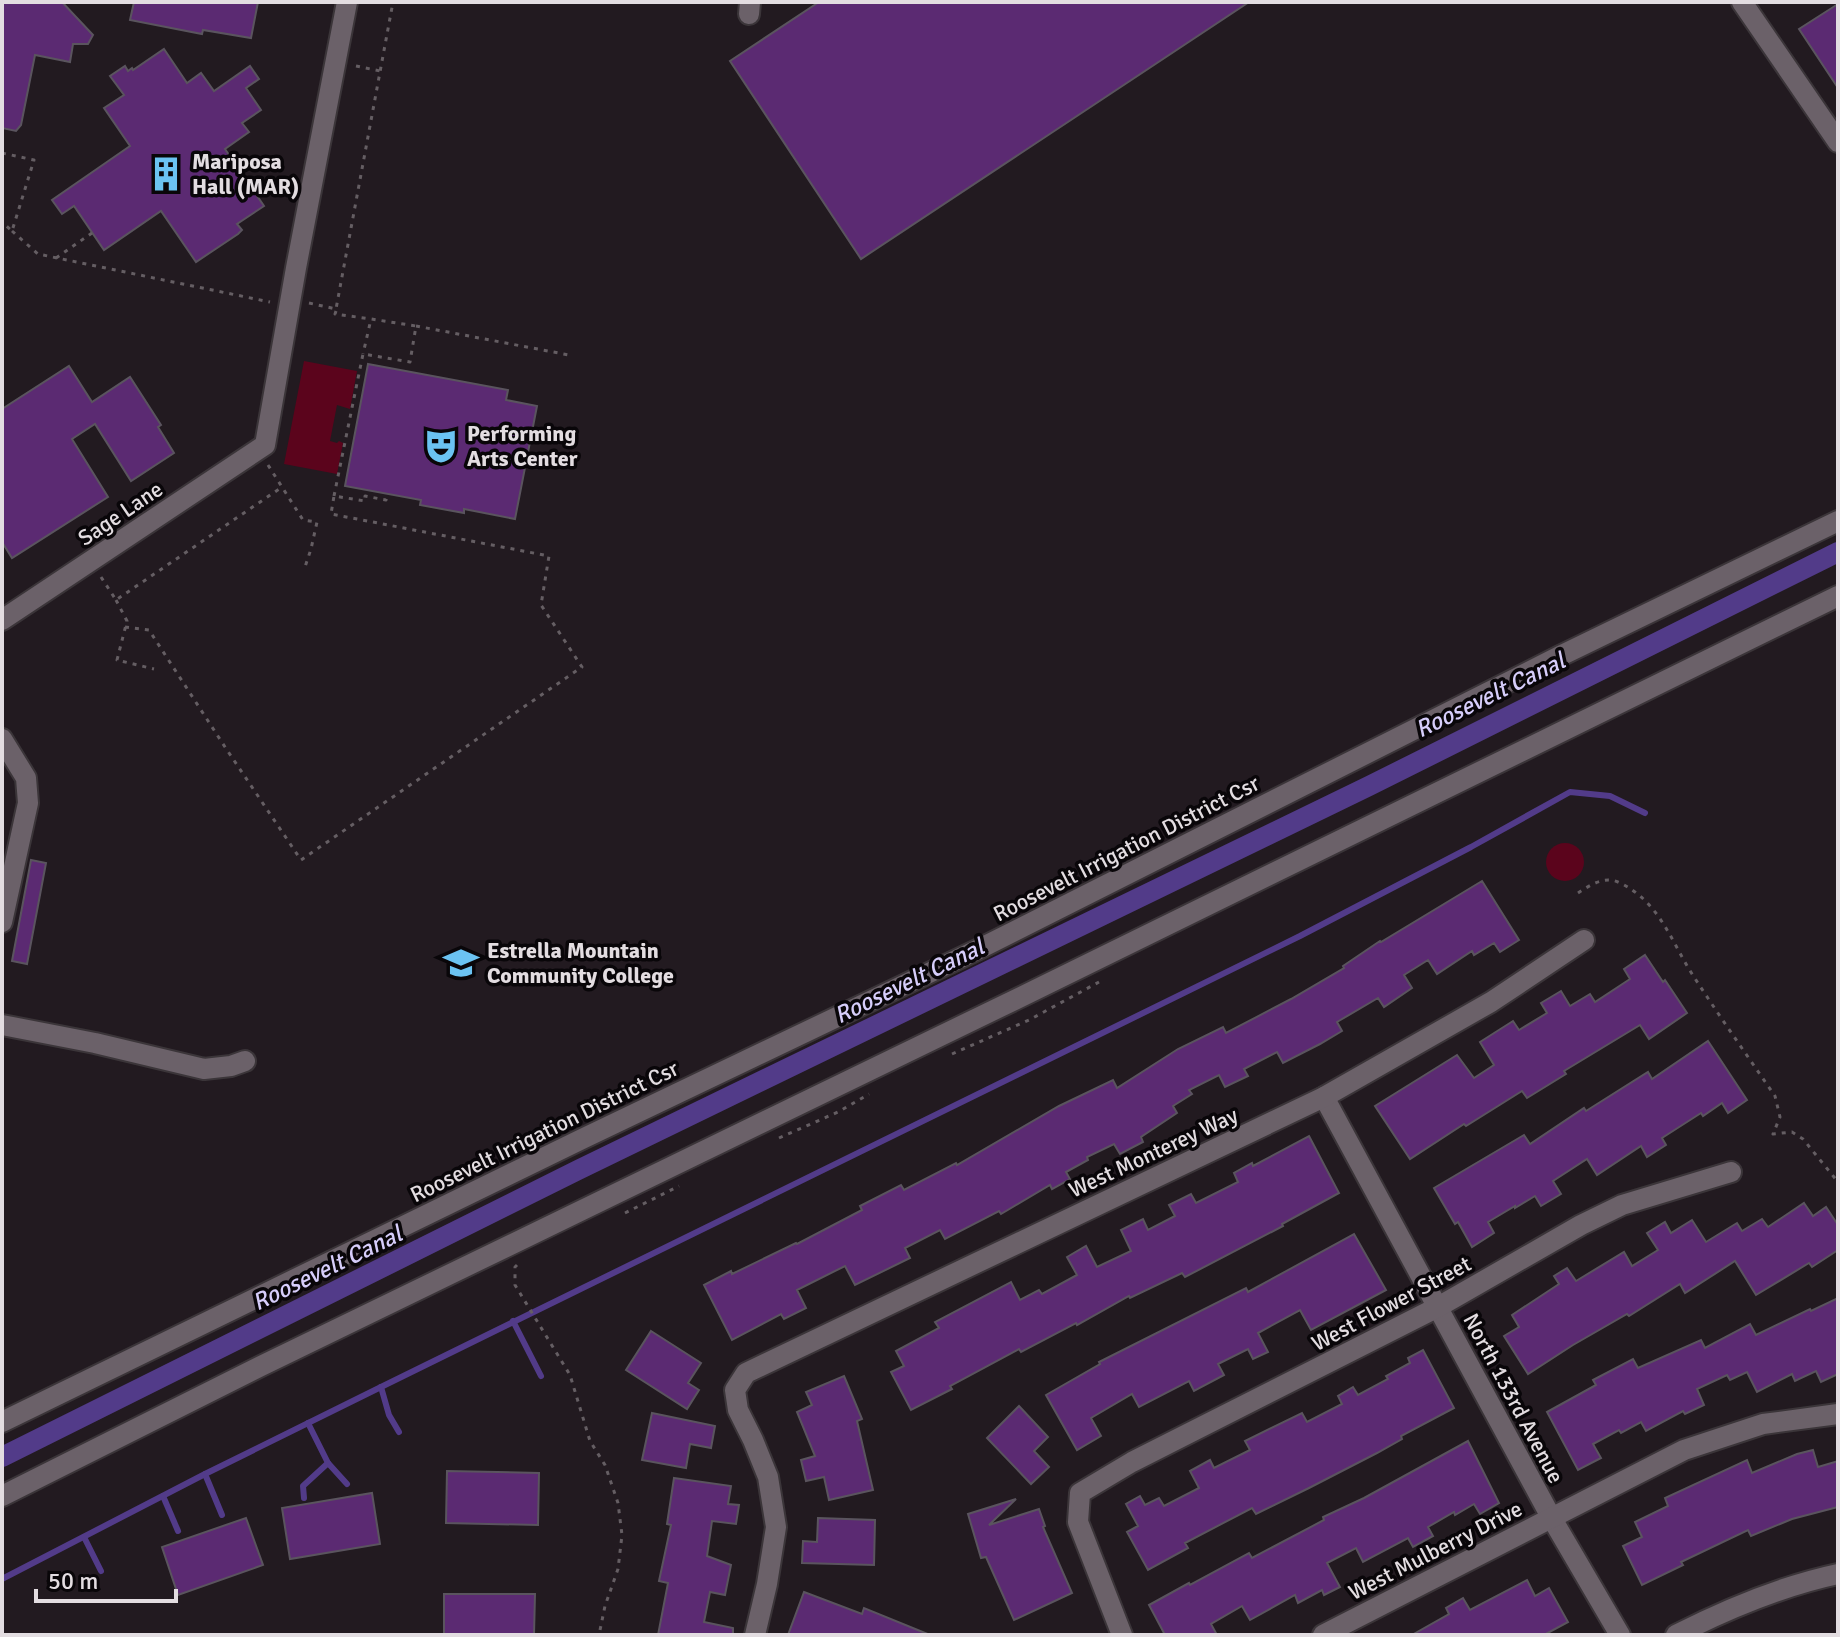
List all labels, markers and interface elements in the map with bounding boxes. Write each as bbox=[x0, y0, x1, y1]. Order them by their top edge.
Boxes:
place label: Mariposa Hall (MAR) bbox=[192, 148, 299, 200]
building icon: Mariposa Hall (MAR) bbox=[147, 155, 185, 193]
place label: Performing Arts Center bbox=[467, 420, 578, 472]
theatre icon: Performing Arts Center bbox=[422, 427, 460, 465]
street label: Sage Lane bbox=[73, 475, 168, 552]
water label: Roosevelt Canal bbox=[1410, 645, 1572, 744]
street label: Roosevelt Irrigation District Csr bbox=[989, 769, 1264, 927]
water label: Roosevelt Canal bbox=[829, 931, 991, 1030]
place label: Estrella Mountain Community College bbox=[487, 937, 674, 989]
school or university icon: Estrella Mountain Community College bbox=[442, 944, 480, 982]
street label: Roosevelt Irrigation District Csr bbox=[406, 1055, 683, 1208]
street label: West Monterey Way bbox=[1064, 1101, 1243, 1203]
water label: Roosevelt Canal bbox=[247, 1218, 409, 1317]
street label: West Flower Street bbox=[1307, 1250, 1476, 1357]
street label: North 133rd Avenue bbox=[1457, 1309, 1570, 1488]
street label: West Mulberry Drive bbox=[1344, 1495, 1526, 1606]
scale bar bbox=[36, 1553, 176, 1603]
text: 50 m bbox=[48, 1566, 98, 1596]

